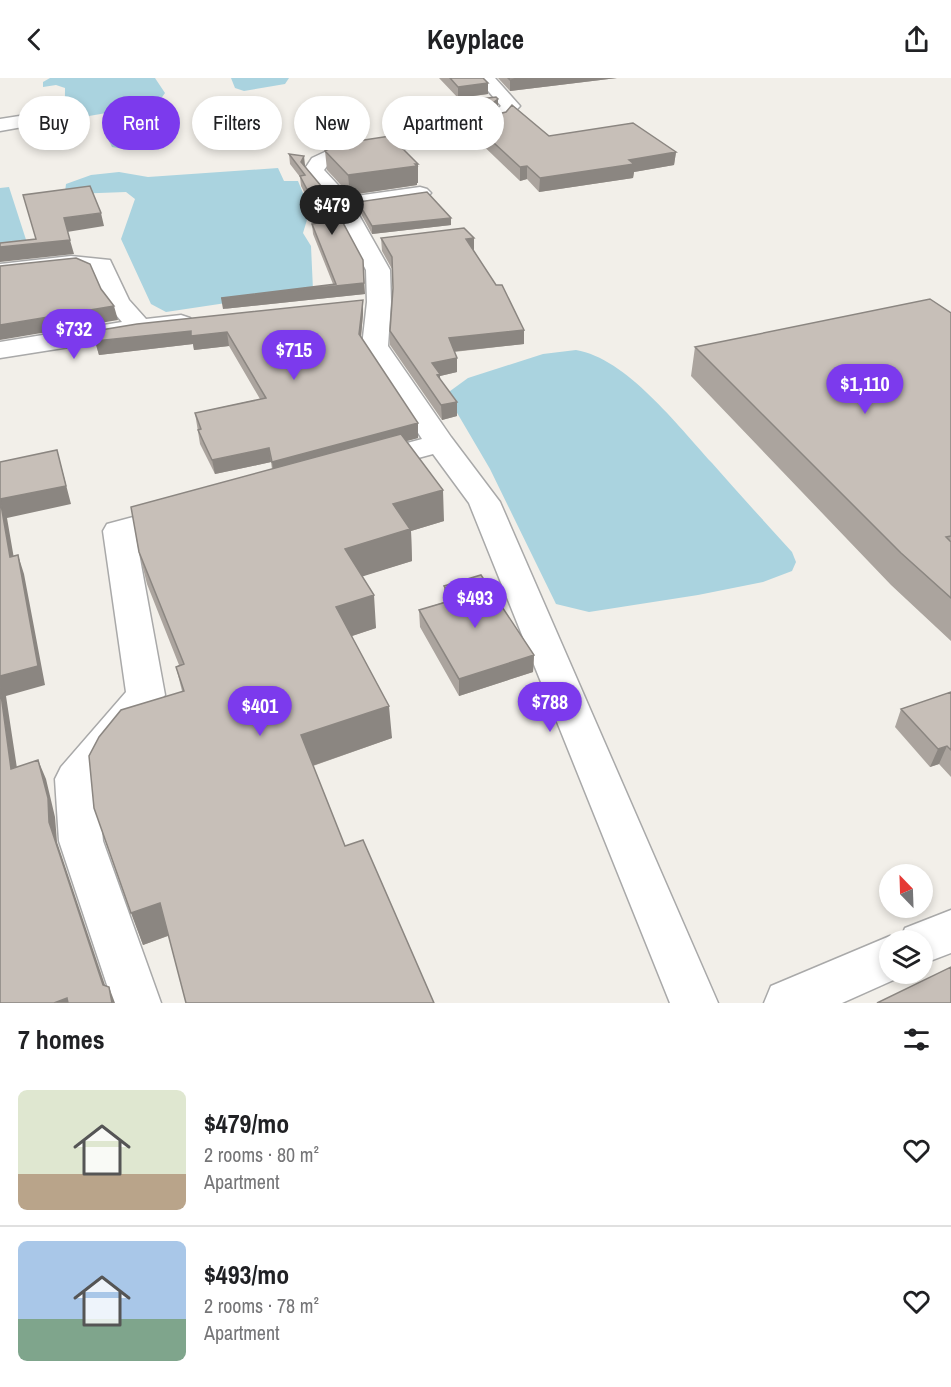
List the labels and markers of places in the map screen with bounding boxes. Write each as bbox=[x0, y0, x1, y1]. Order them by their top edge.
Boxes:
pin: $479 bbox=[296, 185, 368, 236]
pin: $732 bbox=[38, 309, 110, 360]
pin: $715 bbox=[258, 330, 330, 381]
pin: $1,110 bbox=[816, 364, 914, 415]
pin: $493 bbox=[439, 578, 511, 629]
pin: $788 bbox=[514, 682, 586, 733]
pin: $401 bbox=[224, 686, 296, 737]

